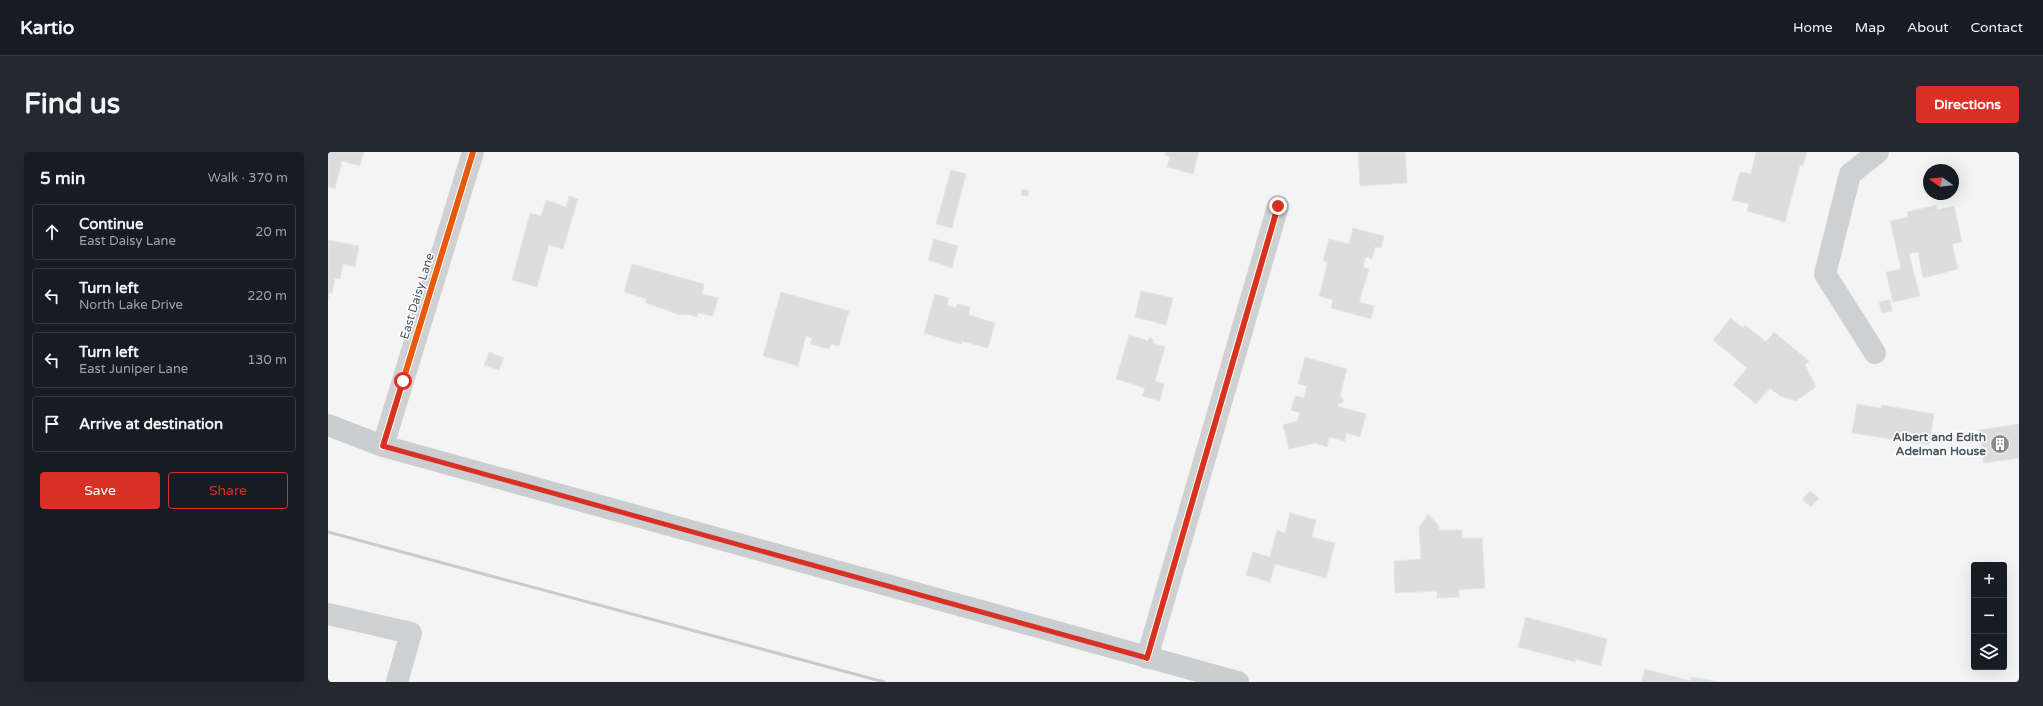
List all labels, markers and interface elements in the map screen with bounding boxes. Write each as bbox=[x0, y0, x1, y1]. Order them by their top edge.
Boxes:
text: Kartio bbox=[20, 17, 74, 39]
text: Home bbox=[1793, 19, 1833, 36]
text: Map bbox=[1855, 19, 1885, 36]
text: About bbox=[1907, 19, 1949, 36]
text: Contact bbox=[1971, 19, 2023, 36]
button: Directions bbox=[1916, 86, 2019, 123]
text: Find us bbox=[24, 87, 120, 121]
north arrow bbox=[1923, 164, 1959, 200]
text: 5 min bbox=[40, 168, 85, 189]
text: Walk · 370 m bbox=[208, 170, 288, 186]
route end bbox=[1269, 197, 1287, 215]
text: Continue bbox=[79, 215, 143, 233]
icon: ahead bbox=[41, 221, 63, 243]
text: 20 m bbox=[255, 224, 287, 240]
text: East Daisy Lane bbox=[79, 233, 176, 249]
street label: East Daisy Lane bbox=[397, 251, 437, 341]
text: Turn left bbox=[79, 279, 139, 297]
icon: left bbox=[41, 285, 63, 307]
text: 220 m bbox=[247, 288, 287, 304]
text: North Lake Drive bbox=[79, 297, 183, 313]
text: Turn left bbox=[79, 343, 139, 361]
icon: left bbox=[41, 349, 63, 371]
text: 130 m bbox=[247, 352, 287, 368]
text: East Juniper Lane bbox=[79, 361, 188, 377]
route start bbox=[394, 372, 412, 390]
icon: arrive bbox=[41, 413, 63, 435]
text: Arrive at destination bbox=[79, 415, 223, 433]
place label: Albert and Edith Adelman House bbox=[1893, 430, 1986, 458]
building icon: Albert and Edith Adelman House bbox=[1989, 433, 2011, 455]
button: Save bbox=[40, 472, 160, 509]
button: Share bbox=[168, 472, 288, 509]
map controls bbox=[1971, 562, 2007, 670]
button: + bbox=[1971, 562, 2007, 598]
button: − bbox=[1971, 598, 2007, 634]
button: layers bbox=[1971, 634, 2007, 670]

